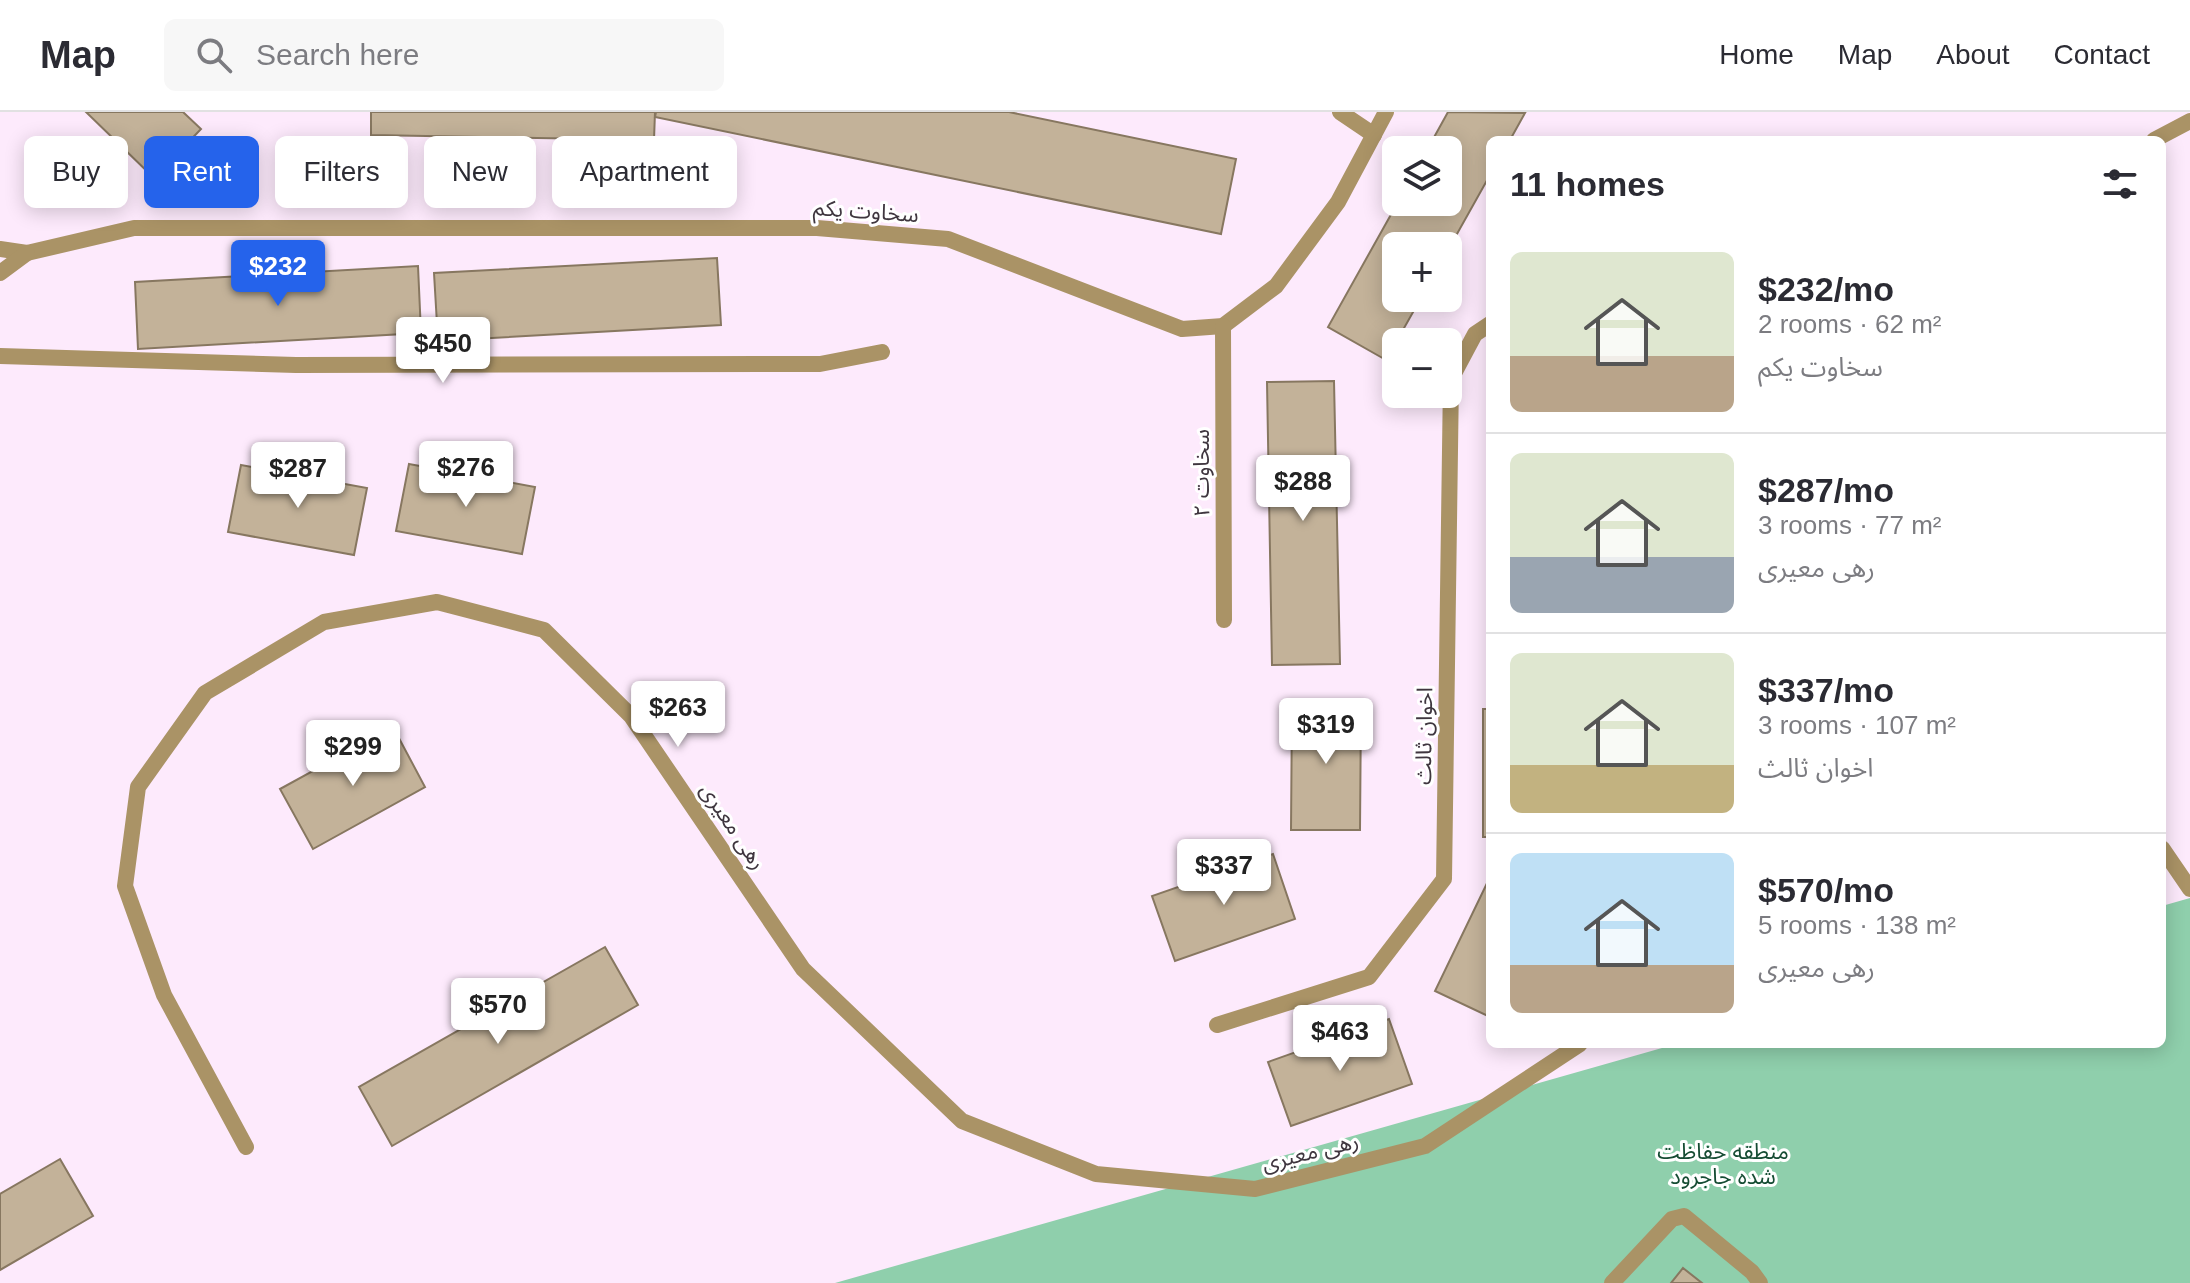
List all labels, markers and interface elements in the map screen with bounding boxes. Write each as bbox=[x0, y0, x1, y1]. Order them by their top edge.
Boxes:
search box bbox=[164, 19, 724, 91]
icon: search bbox=[192, 33, 236, 77]
text: Map bbox=[40, 34, 116, 76]
text: Search here bbox=[256, 38, 419, 71]
text: Home bbox=[1719, 39, 1794, 70]
text: Map bbox=[1838, 39, 1892, 70]
text: About bbox=[1936, 39, 2010, 70]
text: Contact bbox=[2054, 39, 2150, 70]
chip: Buy bbox=[24, 136, 128, 208]
chip: Rent bbox=[144, 136, 259, 208]
chip: Filters bbox=[275, 136, 408, 208]
chip: New bbox=[424, 136, 536, 208]
chip: Apartment bbox=[552, 136, 737, 208]
map controls bbox=[1382, 136, 1462, 408]
button: layers bbox=[1382, 136, 1462, 216]
icon: filters bbox=[2098, 162, 2142, 206]
text: 11 homes bbox=[1510, 165, 1665, 203]
street label: سخاوت یکم bbox=[812, 195, 920, 231]
button: + bbox=[1382, 232, 1462, 312]
pin: $232 bbox=[231, 240, 325, 308]
text: $232 bbox=[249, 251, 307, 281]
text: $232/mo bbox=[1758, 270, 1894, 308]
icon: home bbox=[1574, 284, 1670, 380]
text: 2 rooms · 62 m² bbox=[1758, 309, 1942, 339]
pin: $450 bbox=[396, 317, 490, 385]
text: $450 bbox=[414, 328, 472, 358]
button: − bbox=[1382, 328, 1462, 408]
text: سخاوت یکم bbox=[1758, 352, 1883, 382]
street label: سخاوت ۲ bbox=[1189, 429, 1214, 517]
pin: $276 bbox=[419, 441, 513, 509]
pin: $287 bbox=[251, 442, 345, 510]
text: $276 bbox=[437, 452, 495, 482]
text: $287 bbox=[269, 453, 327, 483]
pin: $288 bbox=[1256, 455, 1350, 523]
text: $288 bbox=[1274, 466, 1332, 496]
text: $287/mo bbox=[1758, 471, 1894, 509]
icon: home bbox=[1574, 485, 1670, 581]
text: 3 rooms · 77 m² bbox=[1758, 510, 1942, 540]
text: رهی معیری bbox=[1758, 553, 1875, 583]
text: $337/mo bbox=[1758, 671, 1894, 709]
pin: $263 bbox=[631, 681, 725, 749]
icon: home bbox=[1574, 685, 1670, 781]
street label: اخوان ثالث bbox=[1411, 687, 1437, 785]
text: $263 bbox=[649, 692, 707, 722]
pin: $319 bbox=[1279, 698, 1373, 766]
text: $319 bbox=[1297, 709, 1355, 739]
text: 3 rooms · 107 m² bbox=[1758, 710, 1956, 740]
pin: $299 bbox=[306, 720, 400, 788]
text: $299 bbox=[324, 731, 382, 761]
text: اخوان ثالث bbox=[1758, 753, 1874, 783]
street label: رهی معیری bbox=[694, 778, 771, 874]
pin: $337 bbox=[1177, 839, 1271, 907]
text: $337 bbox=[1195, 850, 1253, 880]
text: $570/mo bbox=[1758, 871, 1894, 909]
icon: home bbox=[1574, 885, 1670, 981]
text: 5 rooms · 138 m² bbox=[1758, 910, 1956, 940]
text: رهی معیری bbox=[1758, 953, 1875, 983]
pin: $570 bbox=[451, 978, 545, 1046]
text: $570 bbox=[469, 989, 527, 1019]
pin: $463 bbox=[1293, 1005, 1387, 1073]
text: $463 bbox=[1311, 1016, 1369, 1046]
street label: رهی معیری bbox=[1259, 1128, 1361, 1177]
park label: منطقه حفاظت شده جاجرود bbox=[1657, 1139, 1789, 1189]

